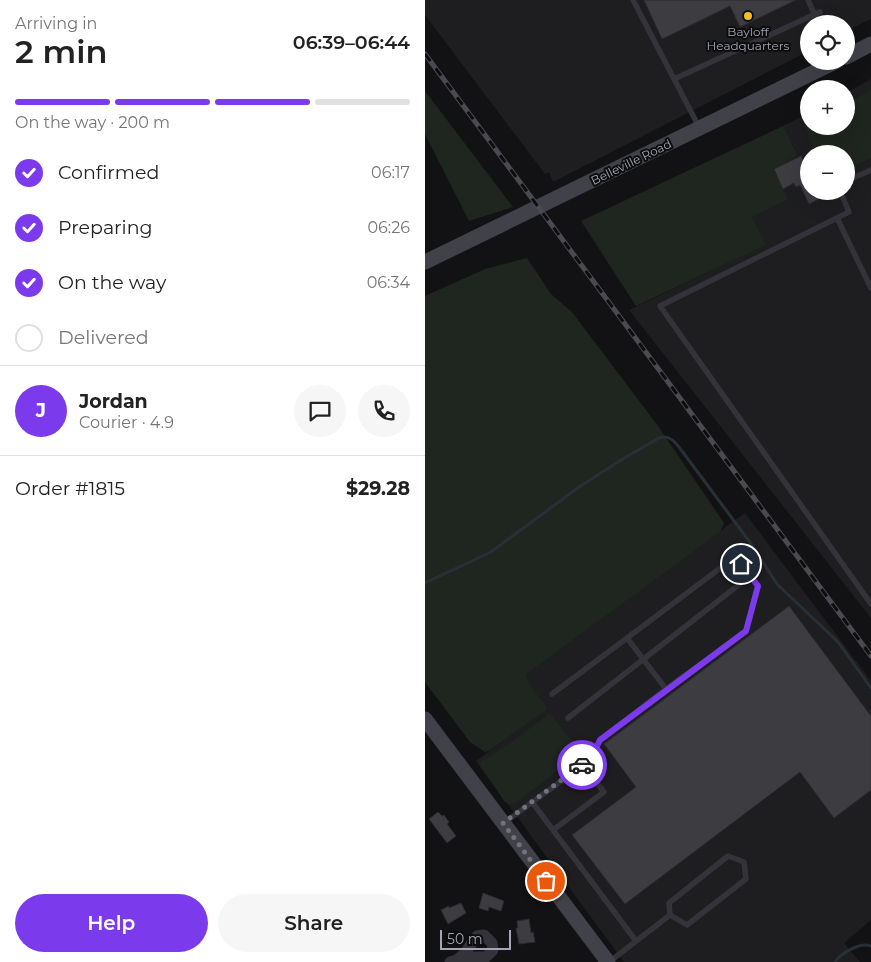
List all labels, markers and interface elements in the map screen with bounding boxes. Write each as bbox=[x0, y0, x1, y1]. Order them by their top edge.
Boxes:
marker: Bayloff Headquarters bbox=[742, 10, 754, 22]
text: Arriving in bbox=[15, 14, 97, 33]
map controls bbox=[800, 15, 855, 200]
button: locate bbox=[800, 15, 855, 70]
place label: Bayloff Headquarters bbox=[707, 24, 790, 53]
text: 06:39–06:44 bbox=[293, 31, 410, 54]
text: 2 min bbox=[15, 32, 107, 71]
button: + bbox=[800, 80, 855, 135]
text: On the way · 200 m bbox=[15, 113, 170, 132]
street label: Belleville Road bbox=[588, 136, 674, 188]
button: − bbox=[800, 145, 855, 200]
icon: check bbox=[15, 159, 43, 187]
text: Confirmed bbox=[58, 161, 159, 184]
text: 06:17 bbox=[371, 163, 410, 182]
icon: check bbox=[15, 214, 43, 242]
text: Preparing bbox=[58, 216, 153, 239]
text: 06:26 bbox=[367, 218, 410, 237]
icon: check bbox=[15, 269, 43, 297]
text: On the way bbox=[58, 271, 166, 294]
text: 06:34 bbox=[367, 273, 410, 292]
text: Delivered bbox=[58, 326, 149, 349]
button: chat bbox=[294, 385, 346, 437]
button: phone bbox=[358, 385, 410, 437]
text: Jordan bbox=[79, 390, 148, 413]
text: J bbox=[36, 399, 46, 422]
text: Courier · 4.9 bbox=[79, 413, 174, 432]
text: Order #1815 bbox=[15, 477, 125, 500]
text: $29.28 bbox=[346, 477, 410, 500]
pin bbox=[720, 543, 762, 585]
icon: home bbox=[727, 550, 755, 578]
courier bbox=[557, 740, 607, 790]
icon: car bbox=[568, 751, 596, 779]
pin bbox=[525, 860, 567, 902]
icon: bag bbox=[532, 867, 560, 895]
button: Help bbox=[15, 894, 208, 952]
button: Share bbox=[218, 894, 410, 952]
scale bar bbox=[440, 927, 511, 950]
text: 50 m bbox=[447, 930, 483, 948]

